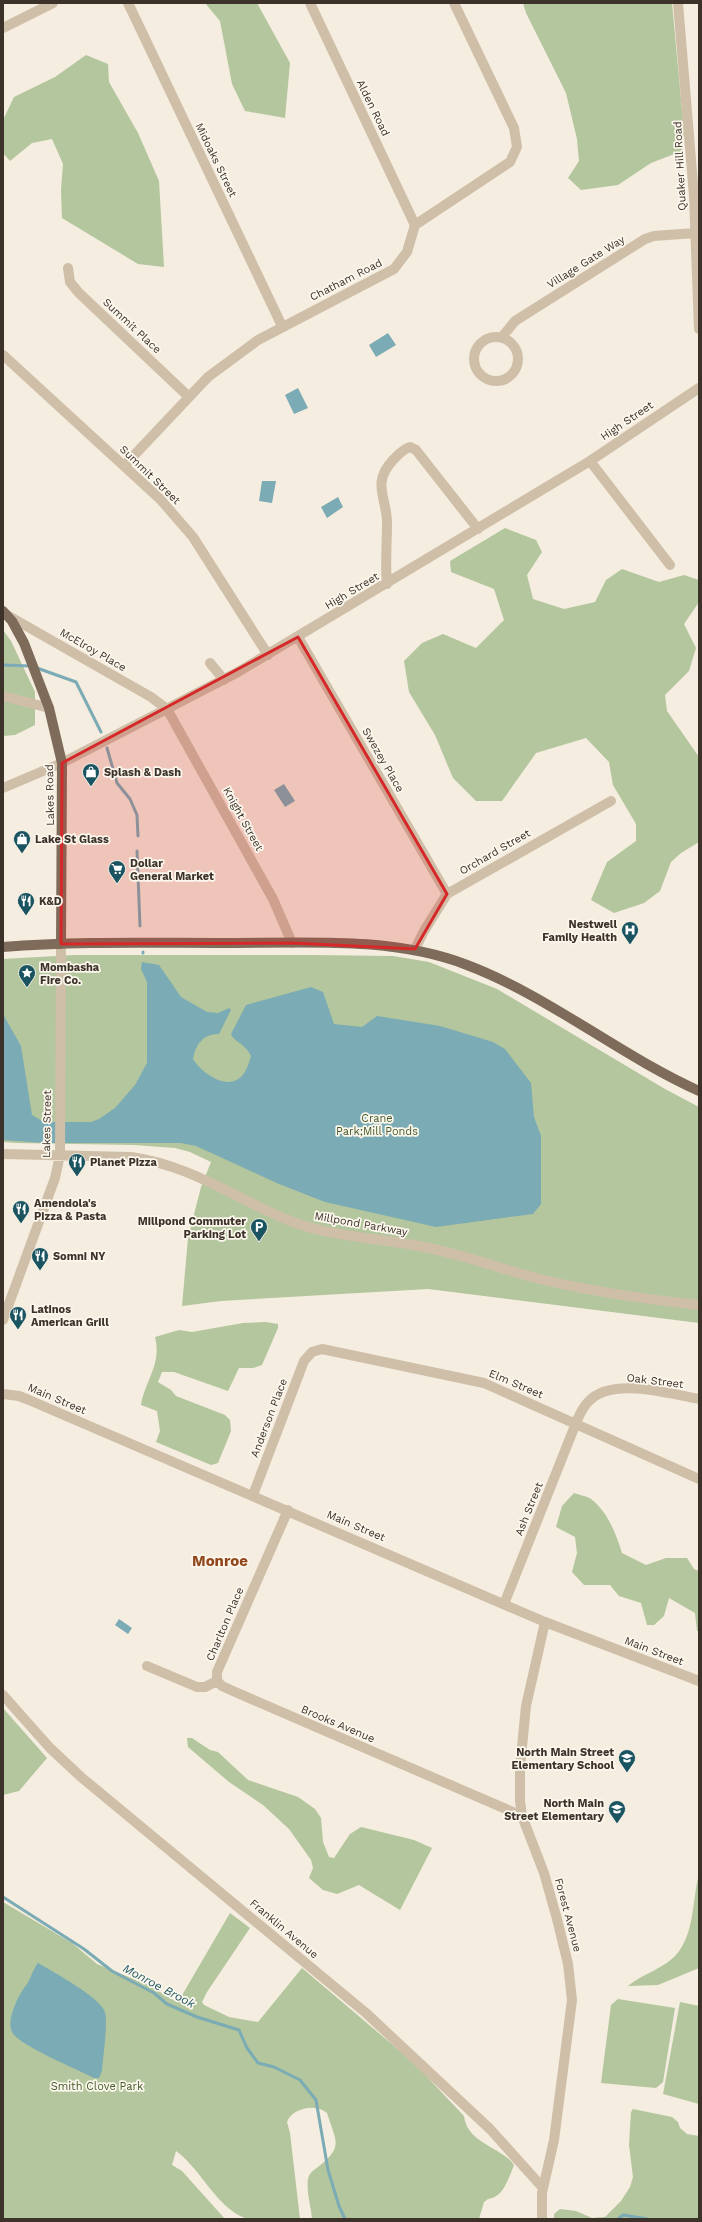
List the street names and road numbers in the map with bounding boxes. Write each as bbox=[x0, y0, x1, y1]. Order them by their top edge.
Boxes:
street label: Alden Road bbox=[354, 78, 392, 138]
street label: Midoaks Street bbox=[192, 121, 240, 200]
street label: Quaker Hill Road bbox=[671, 121, 689, 211]
street label: Village Gate Way bbox=[545, 233, 627, 291]
street label: Chatham Road bbox=[308, 256, 384, 304]
street label: Summit Place bbox=[100, 296, 164, 356]
street label: High Street bbox=[598, 398, 656, 443]
street label: Summit Street bbox=[117, 443, 183, 507]
street label: High Street bbox=[323, 570, 382, 612]
street label: McElroy Place bbox=[57, 626, 129, 674]
street label: Swezey Place bbox=[359, 725, 407, 795]
street label: Lakes Road bbox=[43, 764, 57, 826]
street label: Knight Street bbox=[220, 785, 266, 854]
street label: Orchard Street bbox=[457, 826, 533, 878]
street label: Lakes Street bbox=[40, 1090, 54, 1158]
street label: Millpond Parkway bbox=[313, 1209, 409, 1239]
street label: Elm Street bbox=[487, 1367, 545, 1401]
street label: Oak Street bbox=[626, 1371, 685, 1391]
street label: Anderson Place bbox=[248, 1377, 290, 1459]
street label: Main Street bbox=[26, 1381, 89, 1417]
street label: Ash Street bbox=[512, 1480, 546, 1538]
street label: Main Street bbox=[325, 1508, 388, 1544]
street label: Charlton Place bbox=[204, 1585, 246, 1663]
street label: Main Street bbox=[623, 1634, 686, 1668]
street label: Brooks Avenue bbox=[299, 1703, 377, 1745]
street label: Forest Avenue bbox=[552, 1877, 584, 1953]
street label: Franklin Avenue bbox=[247, 1897, 321, 1961]

